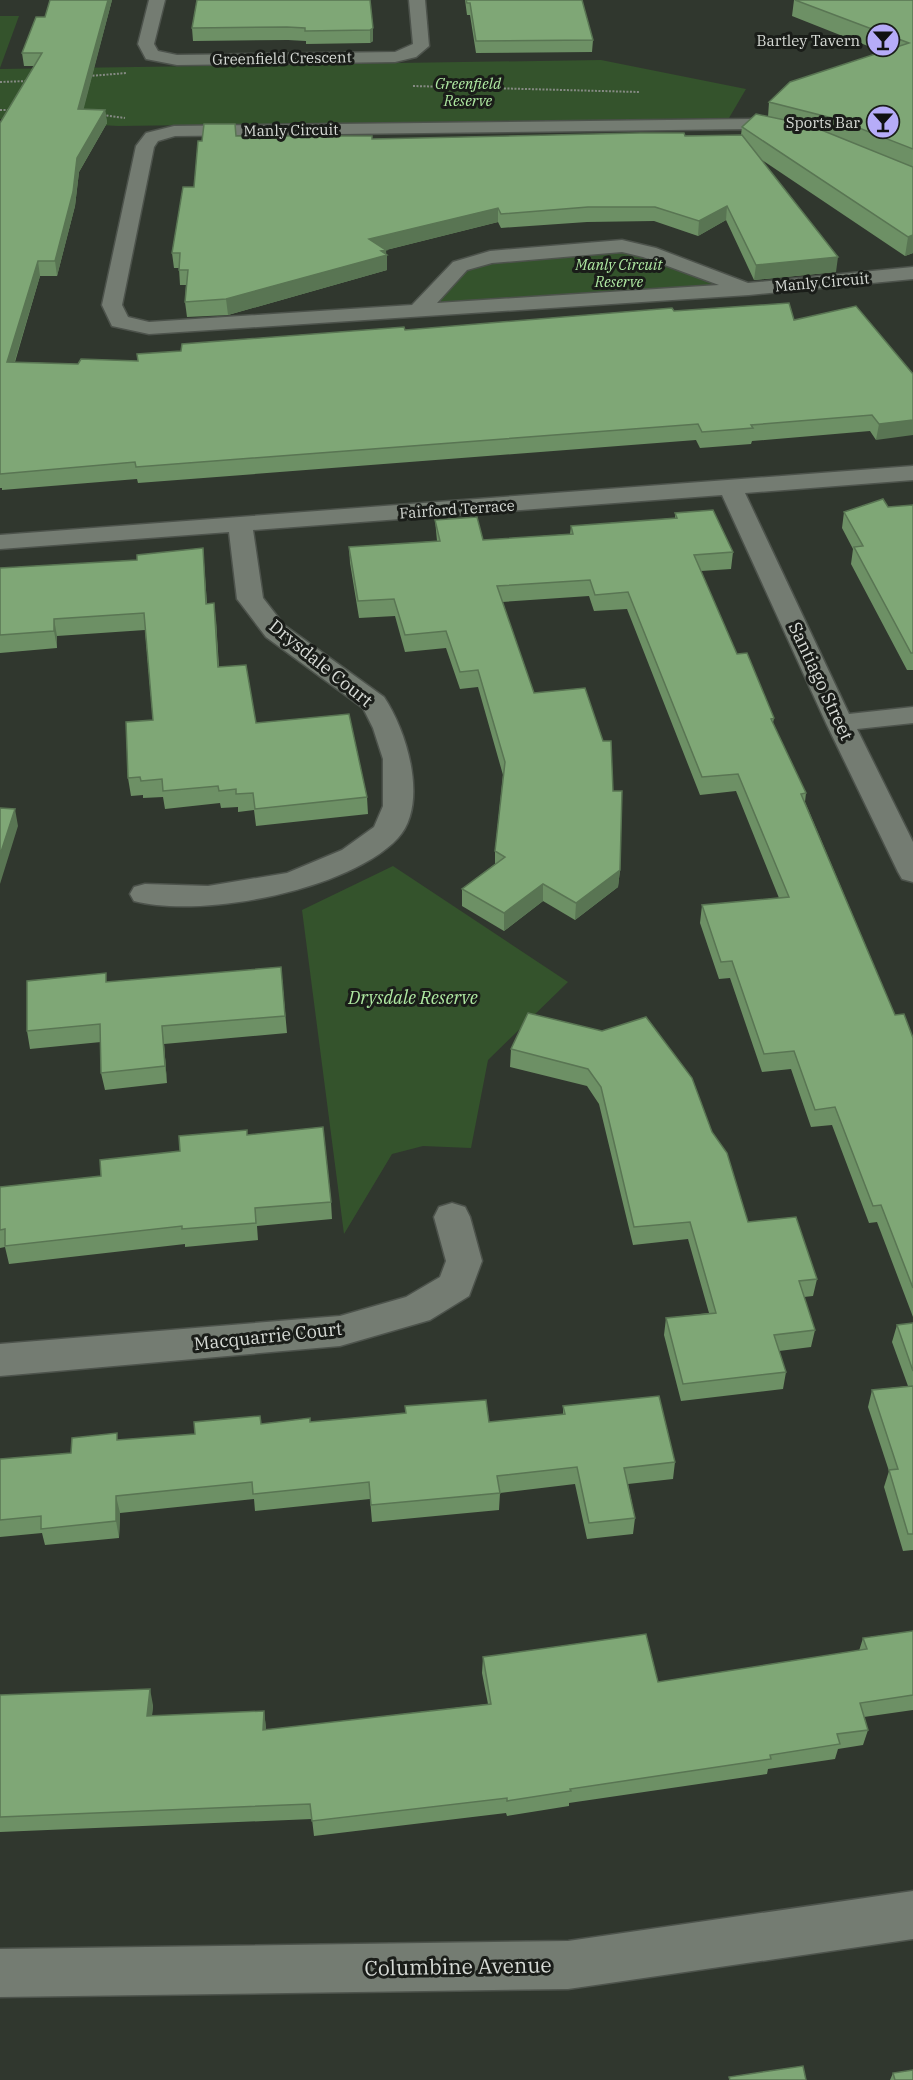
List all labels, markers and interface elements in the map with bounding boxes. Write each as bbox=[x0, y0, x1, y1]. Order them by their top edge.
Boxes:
bar icon: Bartley Tavern bbox=[865, 22, 901, 58]
place label: Bartley Tavern bbox=[756, 31, 860, 50]
street label: Greenfield Crescent bbox=[212, 47, 352, 69]
park label: Greenfield Reserve bbox=[435, 74, 502, 110]
bar icon: Sports Bar bbox=[865, 104, 901, 140]
place label: Sports Bar bbox=[786, 113, 860, 132]
street label: Manly Circuit bbox=[243, 120, 339, 140]
park label: Manly Circuit Reserve bbox=[574, 255, 663, 291]
street label: Manly Circuit bbox=[774, 268, 870, 296]
street label: Fairford Terrace bbox=[399, 495, 515, 523]
street label: Drysdale Court bbox=[264, 614, 378, 712]
street label: Santiago Street bbox=[783, 618, 859, 744]
park label: Drysdale Reserve bbox=[347, 986, 478, 1009]
street label: Macquarrie Court bbox=[193, 1317, 343, 1355]
street label: Columbine Avenue bbox=[364, 1950, 552, 1982]

